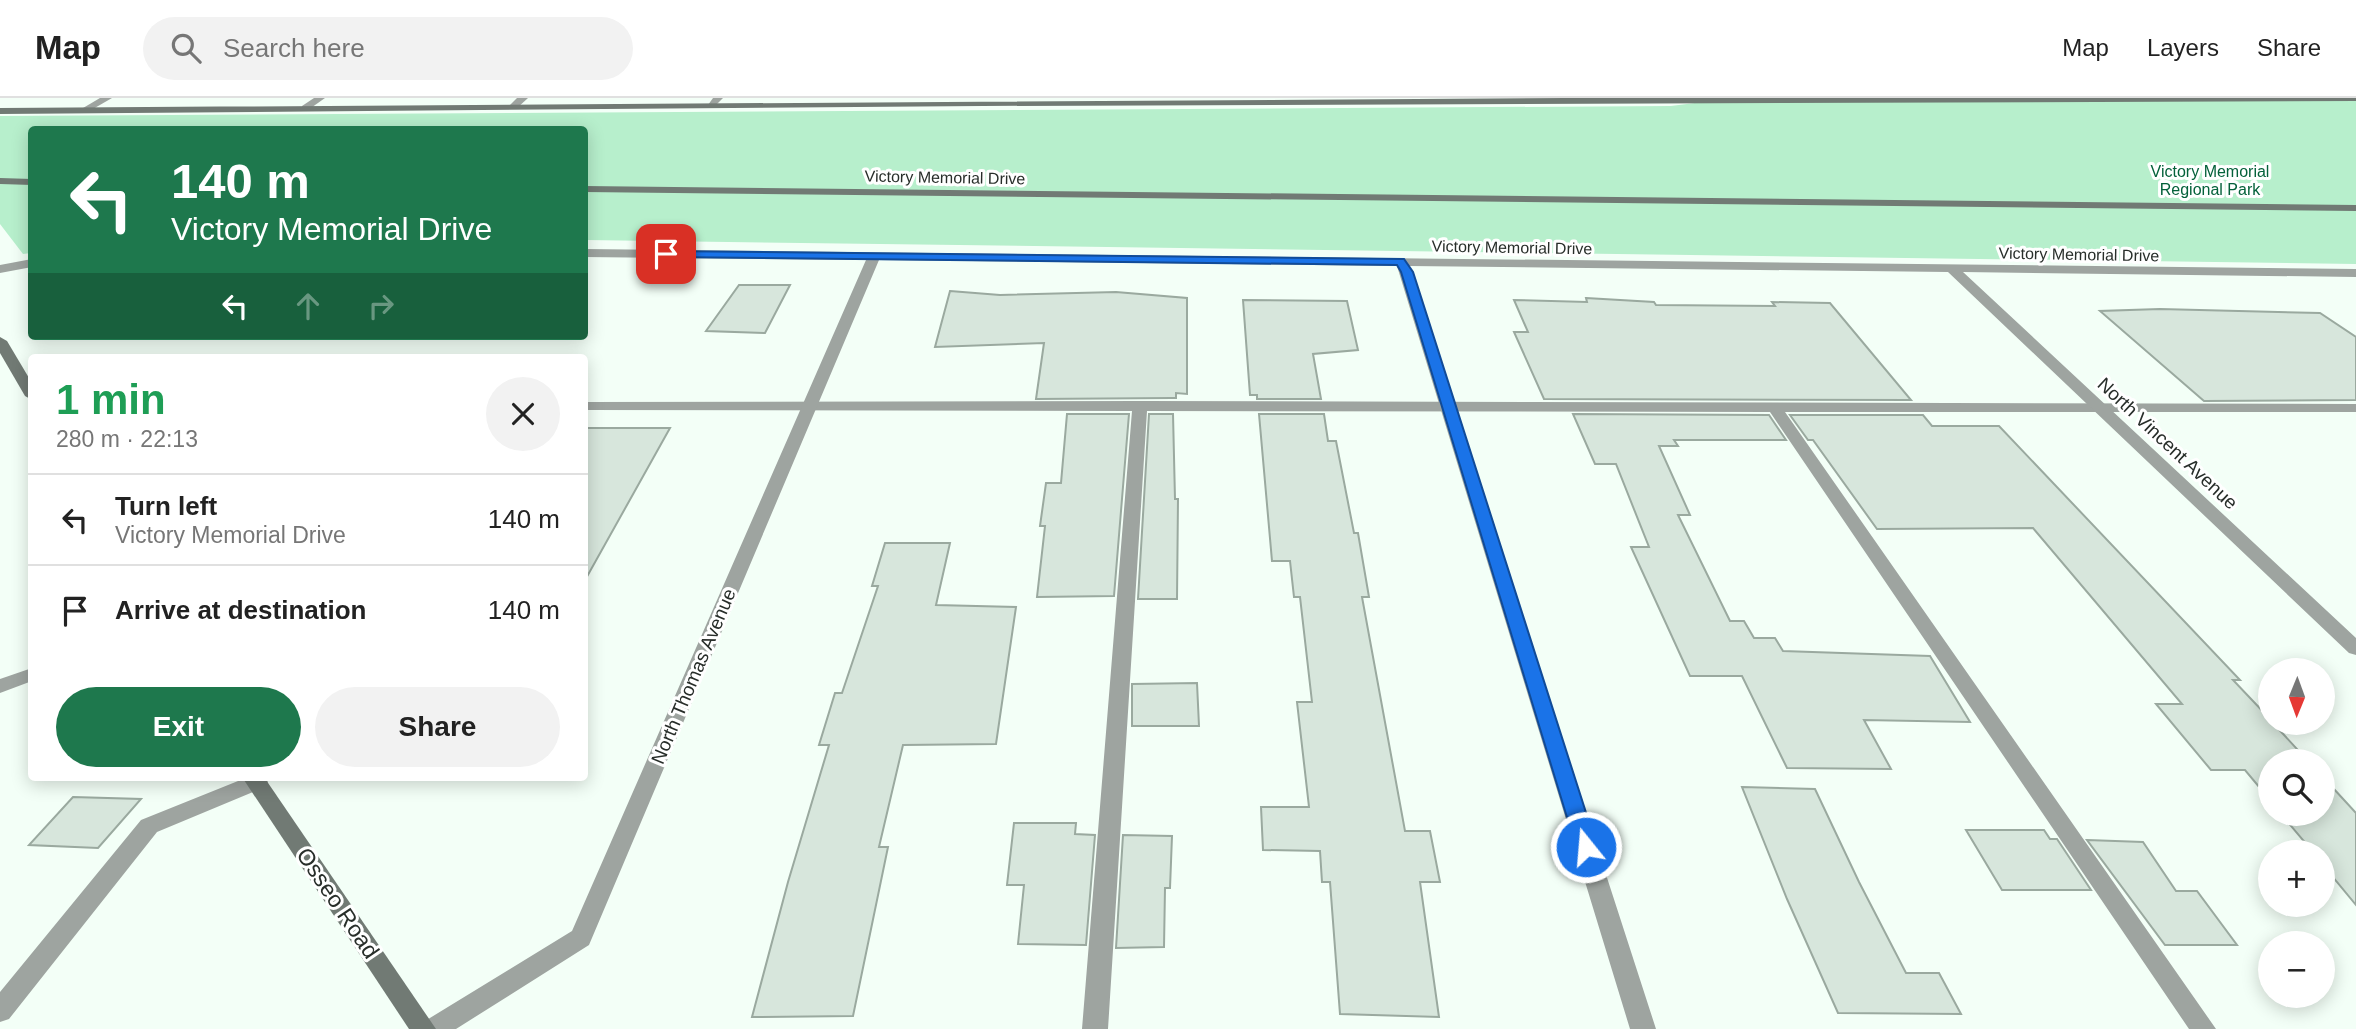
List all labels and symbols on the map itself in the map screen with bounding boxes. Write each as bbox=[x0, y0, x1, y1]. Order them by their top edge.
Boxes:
park label: Victory Memorial Regional Park bbox=[2151, 163, 2269, 198]
street label: Victory Memorial Drive bbox=[865, 168, 1026, 187]
pin bbox=[636, 224, 696, 284]
street label: Victory Memorial Drive bbox=[1432, 238, 1593, 257]
street label: Victory Memorial Drive bbox=[1999, 245, 2160, 264]
street label: North Vincent Avenue bbox=[2094, 373, 2242, 513]
street label: North Thomas Avenue bbox=[647, 585, 740, 767]
north arrow bbox=[2258, 658, 2334, 735]
position arrow bbox=[1549, 810, 1623, 884]
street label: Osseo Road bbox=[291, 843, 385, 963]

